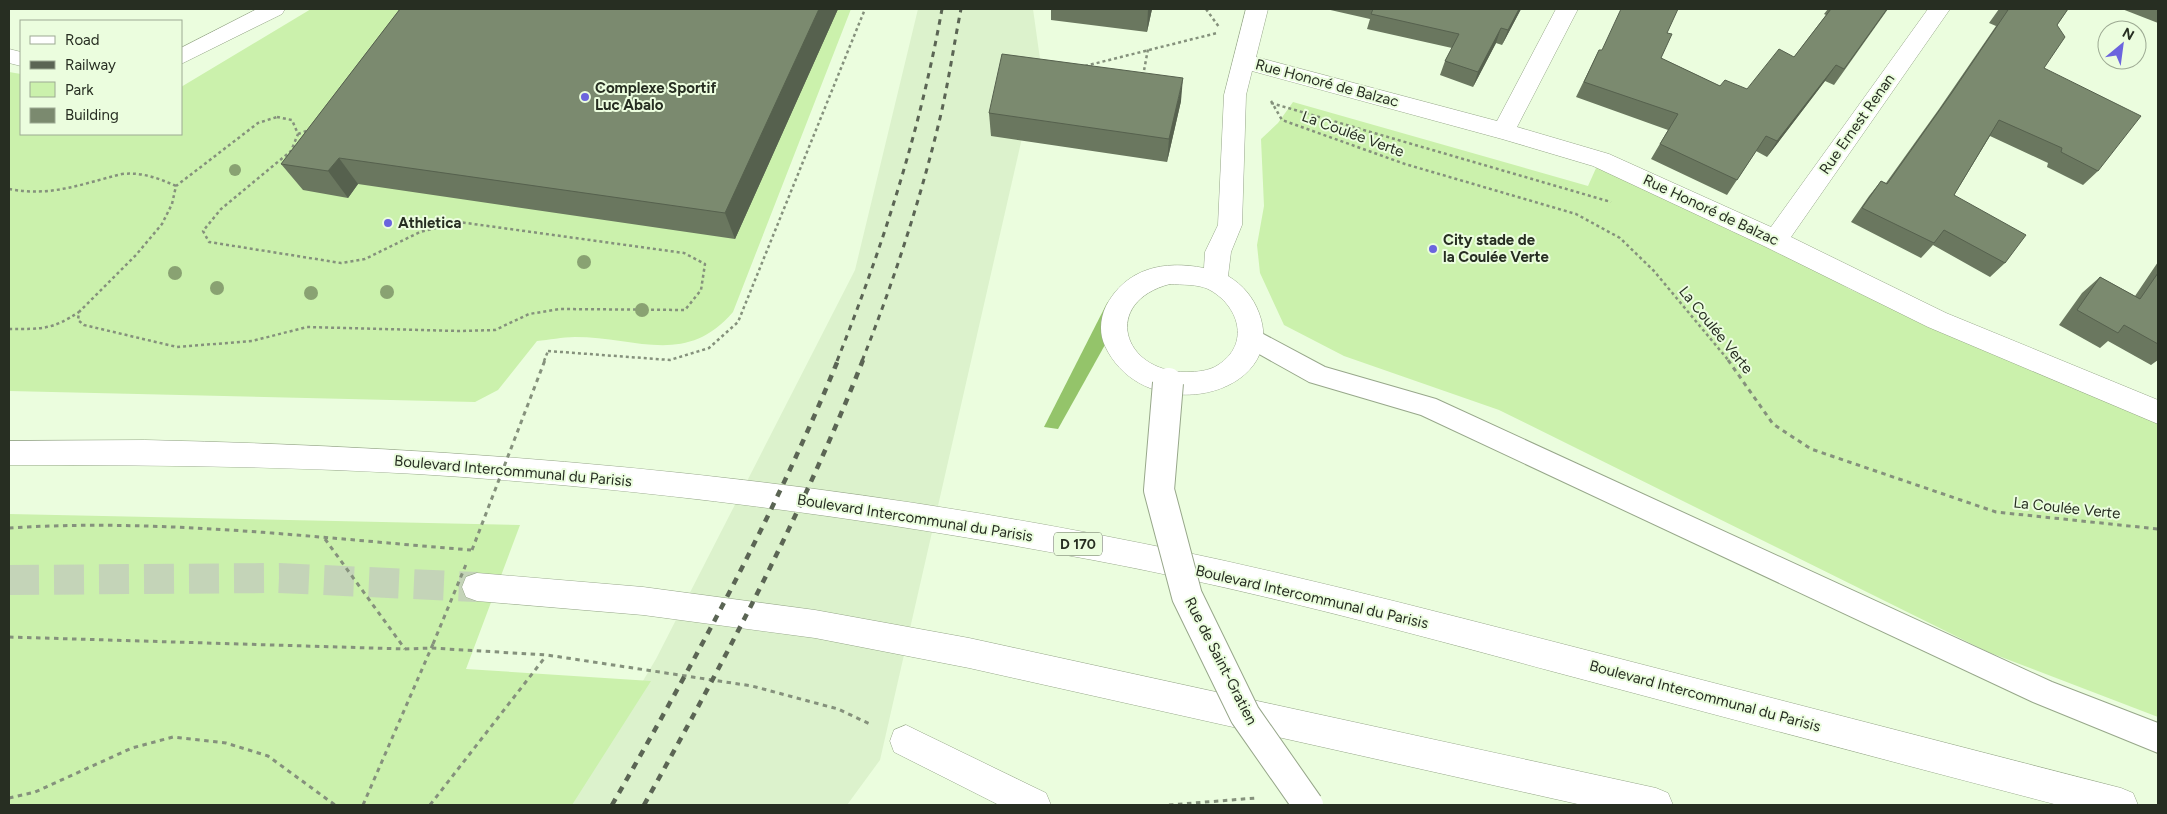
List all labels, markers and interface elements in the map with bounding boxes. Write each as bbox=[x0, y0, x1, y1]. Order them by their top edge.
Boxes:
legend bbox=[20, 20, 182, 135]
north arrow bbox=[2097, 20, 2147, 70]
text: N bbox=[2119, 24, 2137, 44]
text: Road bbox=[65, 31, 100, 49]
street label: Rue Honoré de Balzac bbox=[1253, 55, 1401, 111]
text: Railway bbox=[65, 56, 116, 74]
street label: Rue Ernest Renan bbox=[1816, 70, 1898, 178]
place label: Complexe Sportif Luc Abalo bbox=[595, 79, 717, 114]
text: Park bbox=[65, 81, 94, 99]
marker: Complexe Sportif Luc Abalo bbox=[579, 91, 591, 103]
text: Building bbox=[65, 106, 119, 124]
street label: La Coulée Verte bbox=[1299, 107, 1407, 161]
street label: Rue Honoré de Balzac bbox=[1640, 171, 1782, 249]
place label: Athletica bbox=[398, 214, 461, 232]
marker: Athletica bbox=[382, 217, 394, 229]
place label: City stade de la Coulée Verte bbox=[1443, 231, 1549, 266]
marker: City stade de la Coulée Verte bbox=[1427, 243, 1439, 255]
street label: La Coulée Verte bbox=[1675, 283, 1757, 377]
street label: Boulevard Intercommunal du Parisis bbox=[393, 452, 633, 490]
street label: Boulevard Intercommunal du Parisis bbox=[796, 490, 1034, 546]
street label: La Coulée Verte bbox=[2013, 493, 2121, 523]
road number: D 170 bbox=[1054, 532, 1102, 556]
street label: Boulevard Intercommunal du Parisis bbox=[1194, 561, 1430, 633]
street label: Rue de Saint-Gratien bbox=[1181, 594, 1261, 728]
street label: Boulevard Intercommunal du Parisis bbox=[1587, 656, 1823, 736]

